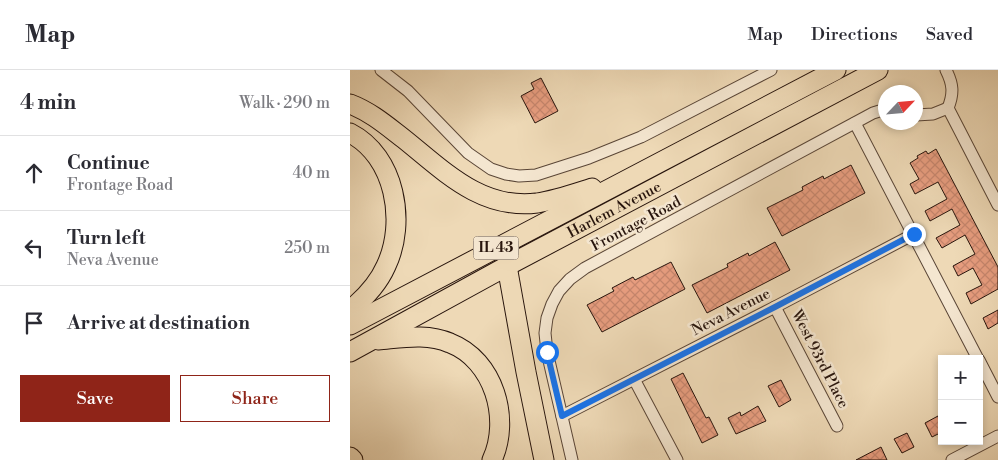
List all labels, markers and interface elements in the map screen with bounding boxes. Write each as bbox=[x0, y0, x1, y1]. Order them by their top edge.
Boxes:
text: Map bbox=[25, 20, 75, 50]
text: Map bbox=[747, 23, 783, 46]
text: Directions bbox=[811, 23, 898, 46]
text: Saved bbox=[926, 23, 973, 46]
north arrow bbox=[878, 85, 923, 130]
text: 4 min bbox=[20, 90, 76, 116]
text: Walk · 290 m bbox=[239, 93, 330, 113]
text: Continue bbox=[67, 151, 150, 175]
icon: ahead bbox=[20, 159, 48, 187]
text: 40 m bbox=[293, 163, 330, 183]
text: Frontage Road bbox=[67, 175, 173, 195]
street label: Harlem Avenue bbox=[564, 177, 664, 242]
street label: Frontage Road bbox=[588, 192, 685, 256]
route end bbox=[903, 223, 926, 246]
text: Turn left bbox=[67, 226, 146, 250]
icon: left bbox=[20, 234, 48, 262]
road number: IL 43 bbox=[474, 237, 518, 260]
text: 250 m bbox=[284, 238, 330, 258]
text: Neva Avenue bbox=[67, 250, 159, 270]
street label: Neva Avenue bbox=[688, 284, 774, 340]
street label: West 93rd Place bbox=[787, 306, 853, 411]
icon: arrive bbox=[20, 309, 48, 337]
text: Arrive at destination bbox=[67, 311, 250, 335]
route start bbox=[536, 341, 559, 364]
map controls bbox=[938, 355, 983, 445]
button: + bbox=[938, 355, 983, 400]
button: Save bbox=[20, 375, 170, 422]
button: Share bbox=[180, 375, 330, 422]
button: − bbox=[938, 400, 983, 445]

